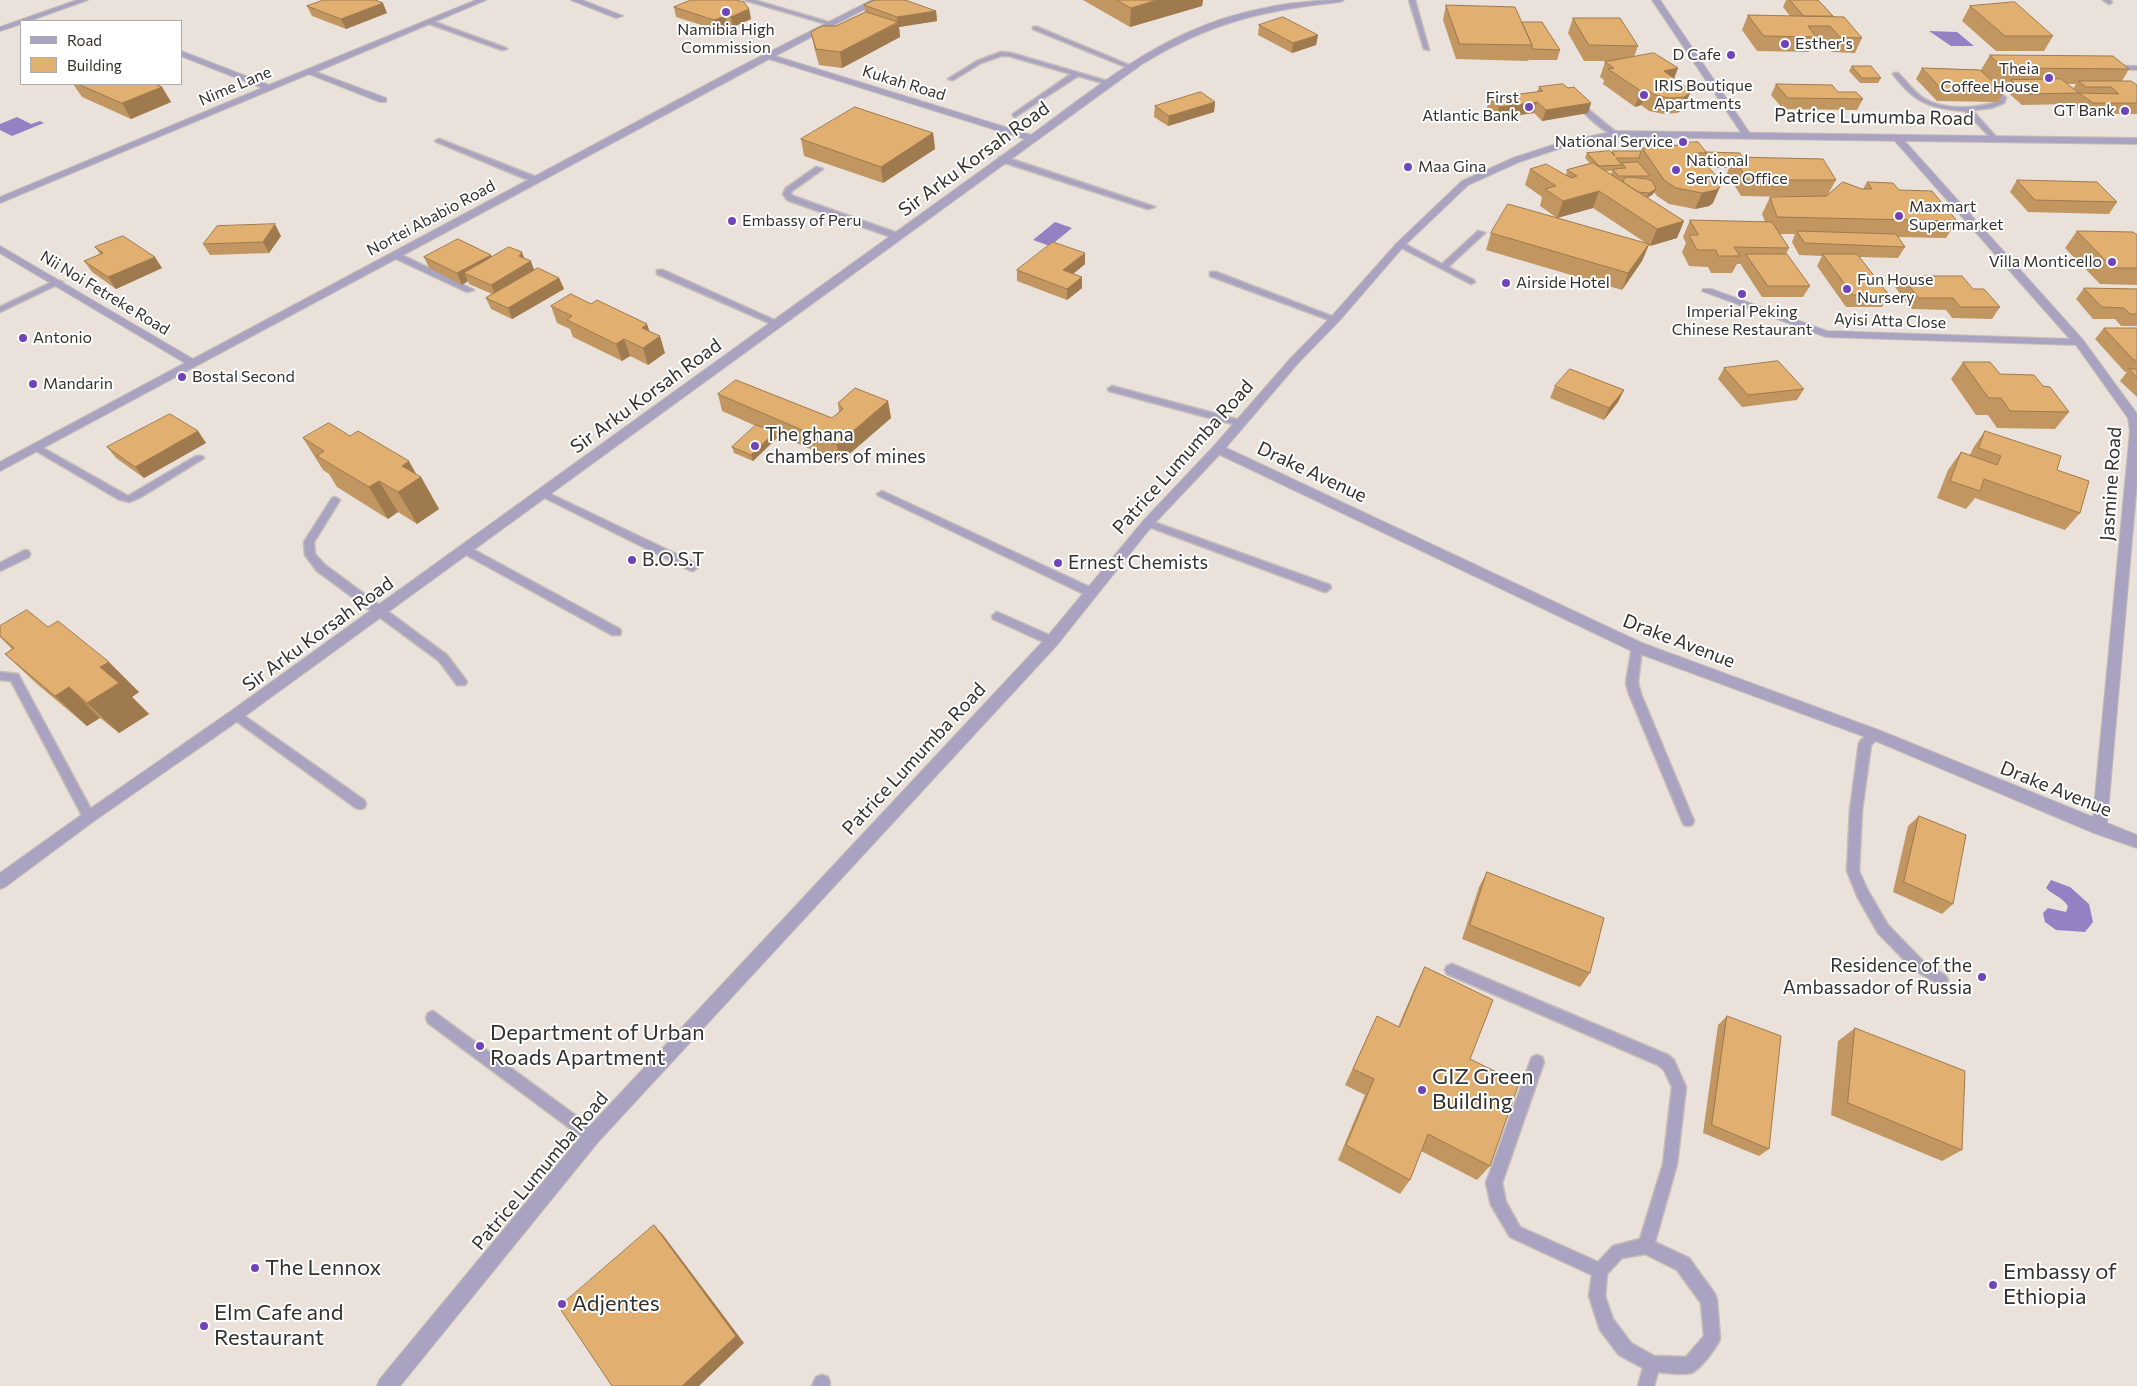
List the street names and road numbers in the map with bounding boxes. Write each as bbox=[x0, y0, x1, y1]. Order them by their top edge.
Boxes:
street label: Kukah Road bbox=[860, 61, 948, 105]
street label: Nime Lane bbox=[196, 62, 274, 110]
street label: Sir Arku Korsah Road bbox=[894, 97, 1054, 221]
street label: Patrice Lumumba Road bbox=[1774, 104, 1974, 130]
street label: Nortei Ababio Road bbox=[364, 176, 498, 260]
street label: Nii Noi Fetreke Road bbox=[37, 247, 173, 339]
street label: Ayisi Atta Close bbox=[1834, 309, 1946, 333]
street label: Sir Arku Korsah Road bbox=[566, 334, 726, 458]
street label: Patrice Lumumba Road bbox=[1108, 375, 1258, 539]
street label: Jasmine Road bbox=[2096, 426, 2126, 542]
street label: Drake Avenue bbox=[1254, 437, 1370, 507]
street label: Sir Arku Korsah Road bbox=[238, 572, 398, 696]
street label: Drake Avenue bbox=[1620, 609, 1738, 673]
street label: Patrice Lumumba Road bbox=[838, 678, 990, 840]
street label: Drake Avenue bbox=[1997, 756, 2115, 822]
street label: Patrice Lumumba Road bbox=[467, 1087, 613, 1255]

